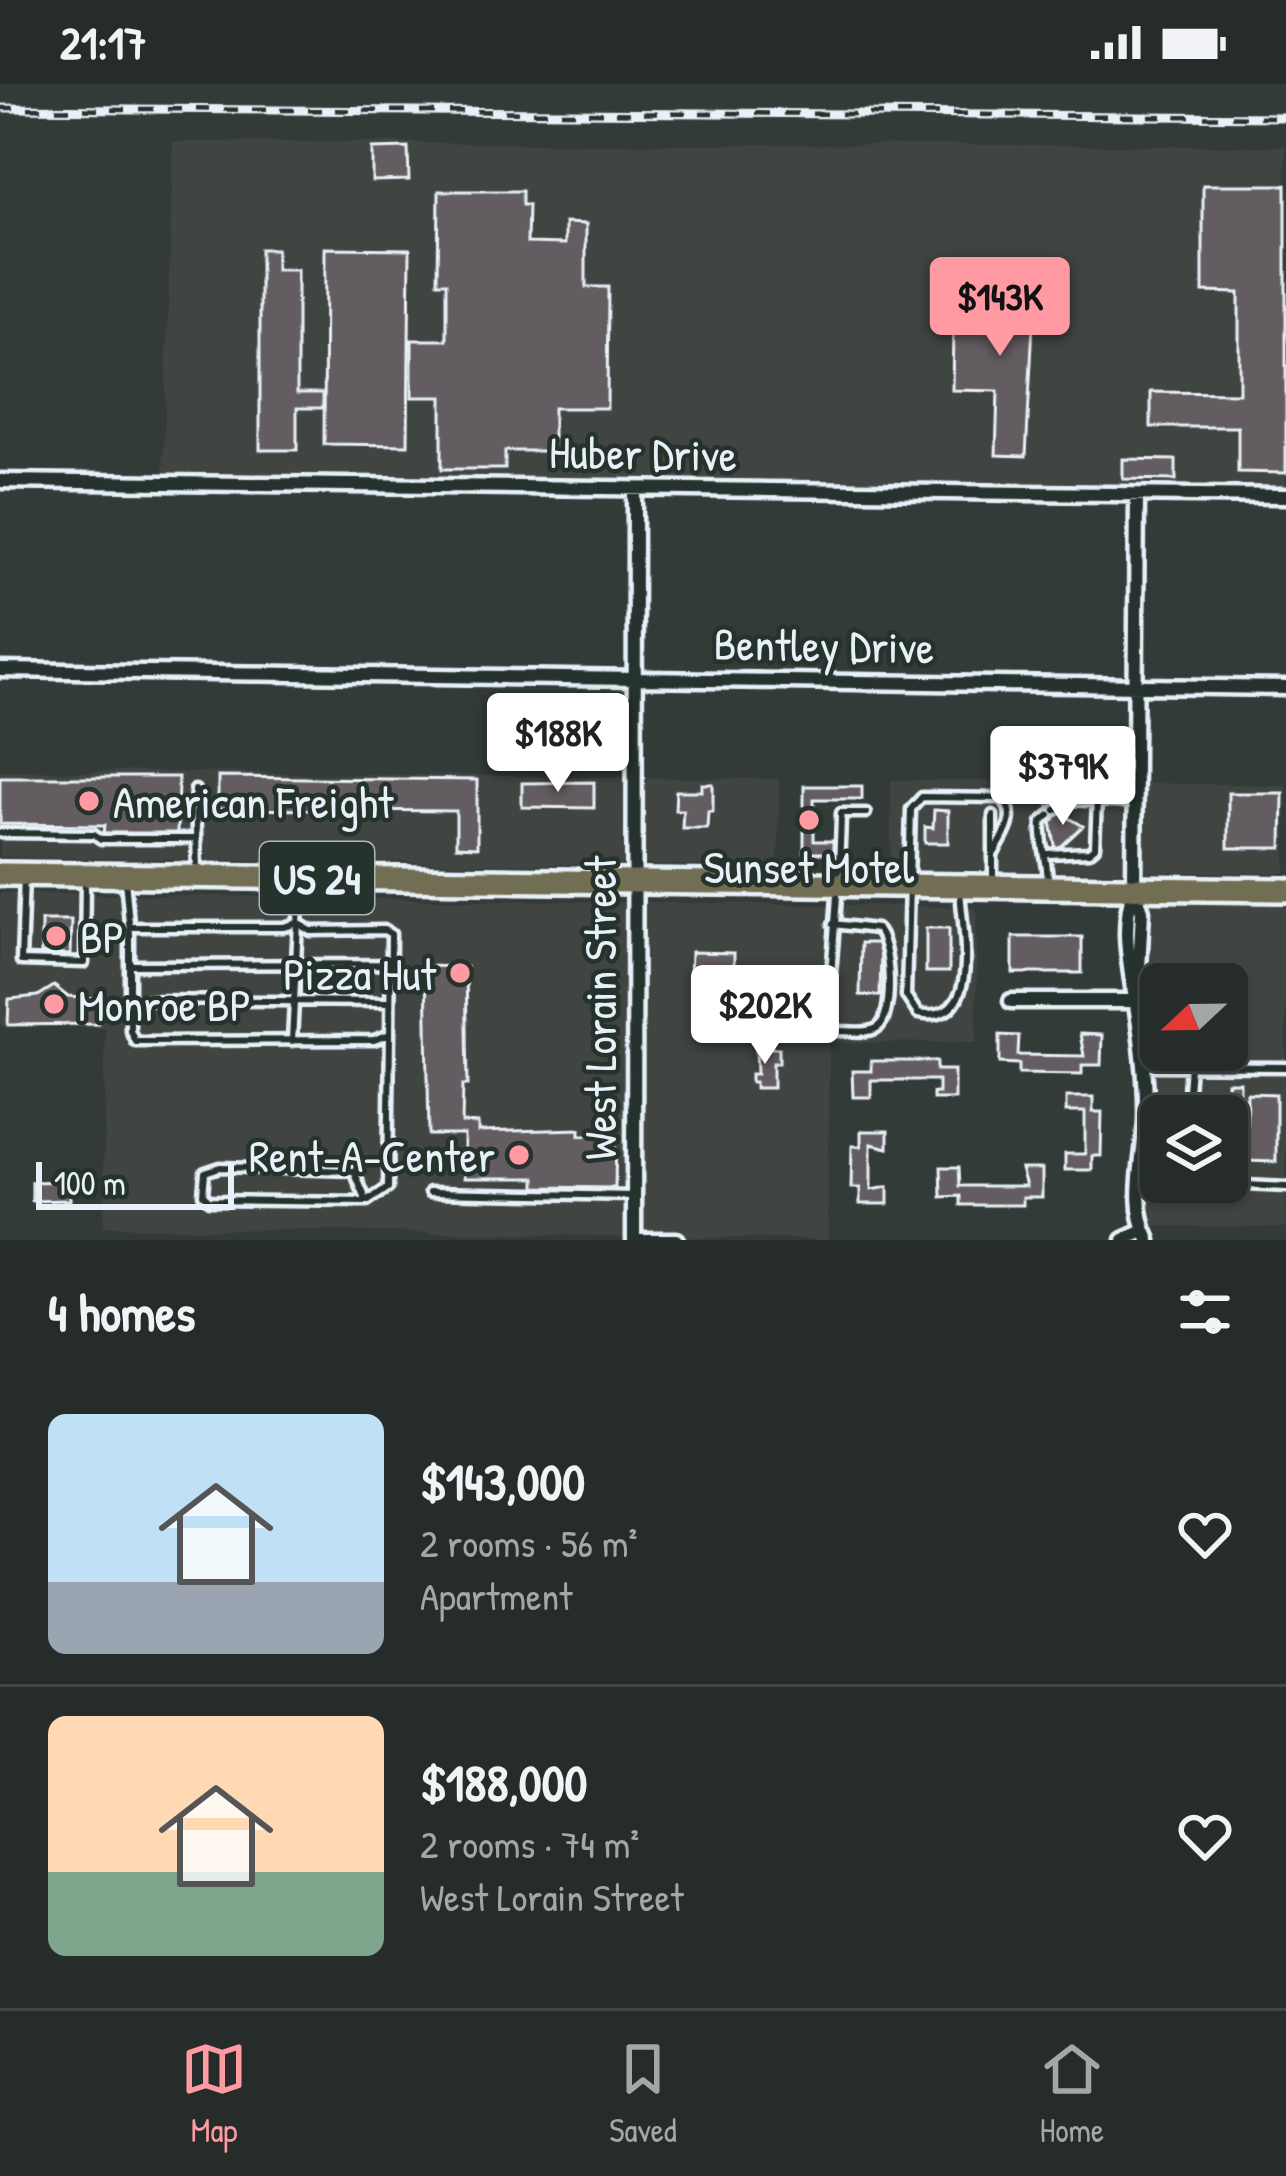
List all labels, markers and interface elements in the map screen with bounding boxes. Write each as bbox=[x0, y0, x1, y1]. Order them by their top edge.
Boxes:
text: 21:17 bbox=[60, 12, 146, 73]
pin: $143K bbox=[916, 257, 1084, 359]
text: $143K bbox=[957, 269, 1043, 322]
street label: Huber Drive bbox=[549, 421, 738, 485]
street label: Bentley Drive bbox=[713, 613, 935, 677]
pin: $188K bbox=[474, 693, 642, 795]
text: $188K bbox=[514, 705, 602, 758]
pin: $379K bbox=[979, 726, 1147, 828]
text: $379K bbox=[1017, 738, 1109, 791]
place label: American Freight bbox=[113, 771, 394, 832]
marker: American Freight bbox=[76, 788, 102, 814]
marker: Sunset Motel bbox=[796, 807, 822, 833]
place label: Sunset Motel bbox=[704, 836, 914, 897]
road number: US 24 bbox=[260, 842, 374, 914]
street label: West Lorain Street bbox=[569, 855, 630, 1160]
place label: BP bbox=[80, 906, 124, 967]
marker: BP bbox=[43, 923, 69, 949]
place label: Pizza Hut bbox=[283, 943, 437, 1004]
marker: Pizza Hut bbox=[447, 960, 473, 986]
north arrow bbox=[1140, 963, 1248, 1071]
map controls bbox=[1140, 963, 1248, 1203]
pin: $202K bbox=[681, 965, 849, 1067]
place label: Monroe BP bbox=[78, 974, 251, 1035]
text: $202K bbox=[718, 977, 812, 1030]
marker: Monroe BP bbox=[41, 991, 67, 1017]
button: layers bbox=[1140, 1095, 1248, 1203]
place label: Rent-A-Center bbox=[249, 1125, 495, 1186]
marker: Rent-A-Center bbox=[506, 1142, 532, 1168]
scale bar bbox=[36, 1156, 234, 1209]
text: 100 m bbox=[54, 1161, 126, 1205]
text: 4 homes bbox=[48, 1278, 195, 1347]
icon: filters bbox=[1172, 1279, 1238, 1345]
text: $143,000 bbox=[420, 1447, 585, 1516]
icon: home bbox=[144, 1462, 288, 1606]
icon: heart bbox=[1172, 1501, 1238, 1567]
text: 2 rooms · 56 m² bbox=[420, 1516, 637, 1569]
text: Apartment bbox=[420, 1569, 573, 1622]
text: $188,000 bbox=[420, 1748, 587, 1817]
icon: home bbox=[144, 1764, 288, 1908]
icon: heart bbox=[1172, 1803, 1238, 1869]
text: 2 rooms · 74 m² bbox=[420, 1817, 639, 1870]
text: West Lorain Street bbox=[420, 1870, 684, 1923]
tab: Map bbox=[181, 2036, 247, 2152]
tab: Saved bbox=[609, 2036, 677, 2152]
tab: Home bbox=[1039, 2036, 1105, 2152]

